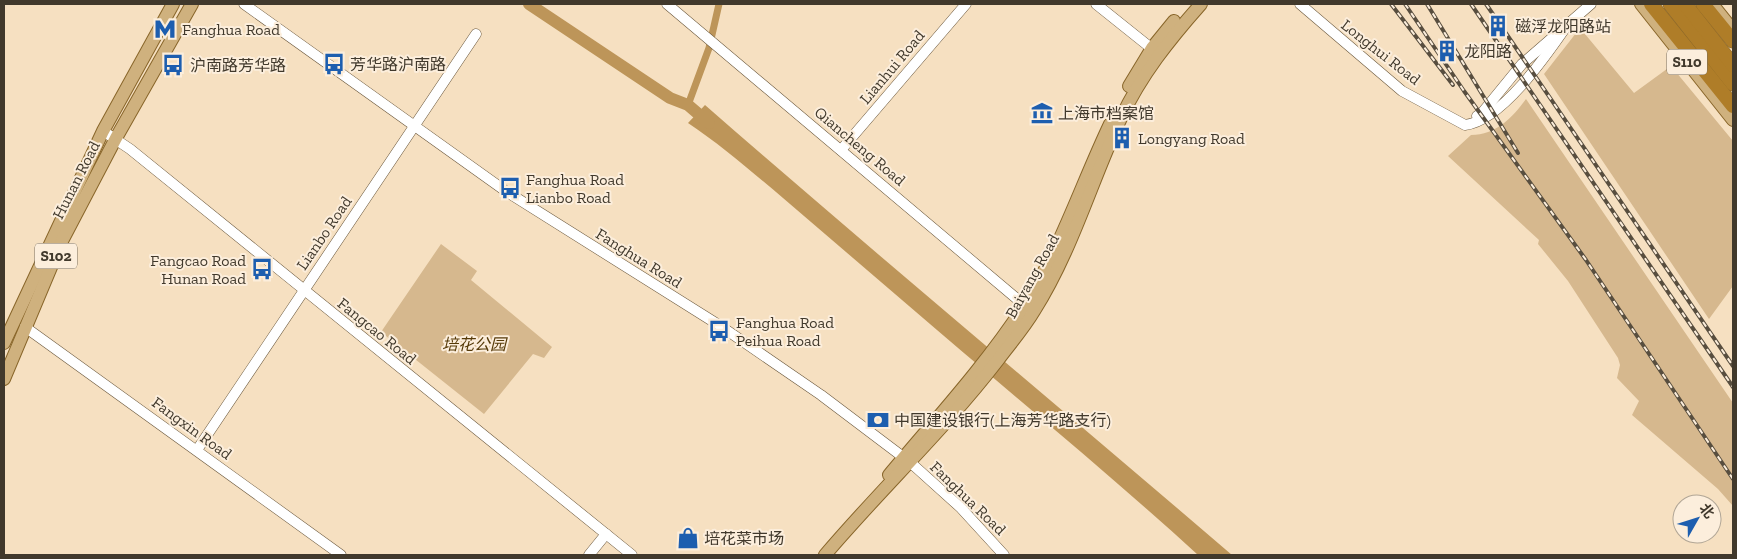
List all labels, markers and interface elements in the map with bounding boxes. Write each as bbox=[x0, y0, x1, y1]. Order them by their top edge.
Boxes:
building icon: 磁浮龙阳路站 bbox=[1485, 13, 1511, 39]
street label: Longhui Road bbox=[1338, 15, 1425, 89]
metro station icon: Fanghua Road bbox=[152, 16, 178, 42]
place label: 磁浮龙阳路站 bbox=[1515, 17, 1611, 36]
place label: Fanghua Road bbox=[182, 20, 280, 39]
street label: Lianhui Road bbox=[856, 26, 929, 108]
building icon: 龙阳路 bbox=[1434, 38, 1460, 64]
place label: 龙阳路 bbox=[1464, 42, 1512, 61]
road number: S110 bbox=[1667, 50, 1707, 74]
bus stop icon: 芳华路沪南路 bbox=[321, 51, 347, 77]
bus stop icon: 沪南路芳华路 bbox=[160, 52, 186, 78]
place label: 芳华路沪南路 bbox=[350, 55, 446, 74]
place label: 沪南路芳华路 bbox=[190, 56, 286, 75]
museum icon: 上海市档案馆 bbox=[1029, 100, 1055, 126]
street label: Qiancheng Road bbox=[811, 102, 910, 190]
place label: 上海市档案馆 bbox=[1058, 104, 1154, 123]
building icon: Longyang Road bbox=[1109, 125, 1135, 151]
place label: Longyang Road bbox=[1138, 129, 1245, 148]
street label: Hunan Road bbox=[48, 138, 104, 222]
place label: Fanghua Road Lianbo Road bbox=[526, 170, 624, 207]
bus stop icon: Fanghua Road Lianbo Road bbox=[497, 175, 523, 201]
street label: Lianbo Road bbox=[292, 192, 356, 274]
street label: Fanghua Road bbox=[592, 224, 686, 292]
street label: Baiyang Road bbox=[1001, 230, 1063, 322]
road number: S102 bbox=[35, 244, 77, 268]
place label: Fangcao Road Hunan Road bbox=[150, 251, 246, 288]
bus stop icon: Fangcao Road Hunan Road bbox=[249, 256, 275, 282]
street label: Fangcao Road bbox=[334, 293, 420, 369]
place label: Fanghua Road Peihua Road bbox=[736, 313, 834, 350]
bus stop icon: Fanghua Road Peihua Road bbox=[706, 318, 732, 344]
park label: 培花公园 bbox=[442, 335, 508, 354]
street label: Fangxin Road bbox=[148, 393, 236, 464]
bank icon: 中国建设银行(上海芳华路支行) bbox=[865, 407, 891, 433]
place label: 中国建设银行(上海芳华路支行) bbox=[894, 411, 1111, 430]
street label: Fanghua Road bbox=[926, 457, 1010, 539]
north arrow bbox=[1672, 494, 1722, 544]
text: 北 bbox=[1696, 500, 1718, 522]
shop icon: 培花菜市场 bbox=[675, 525, 701, 551]
place label: 培花菜市场 bbox=[704, 529, 784, 548]

